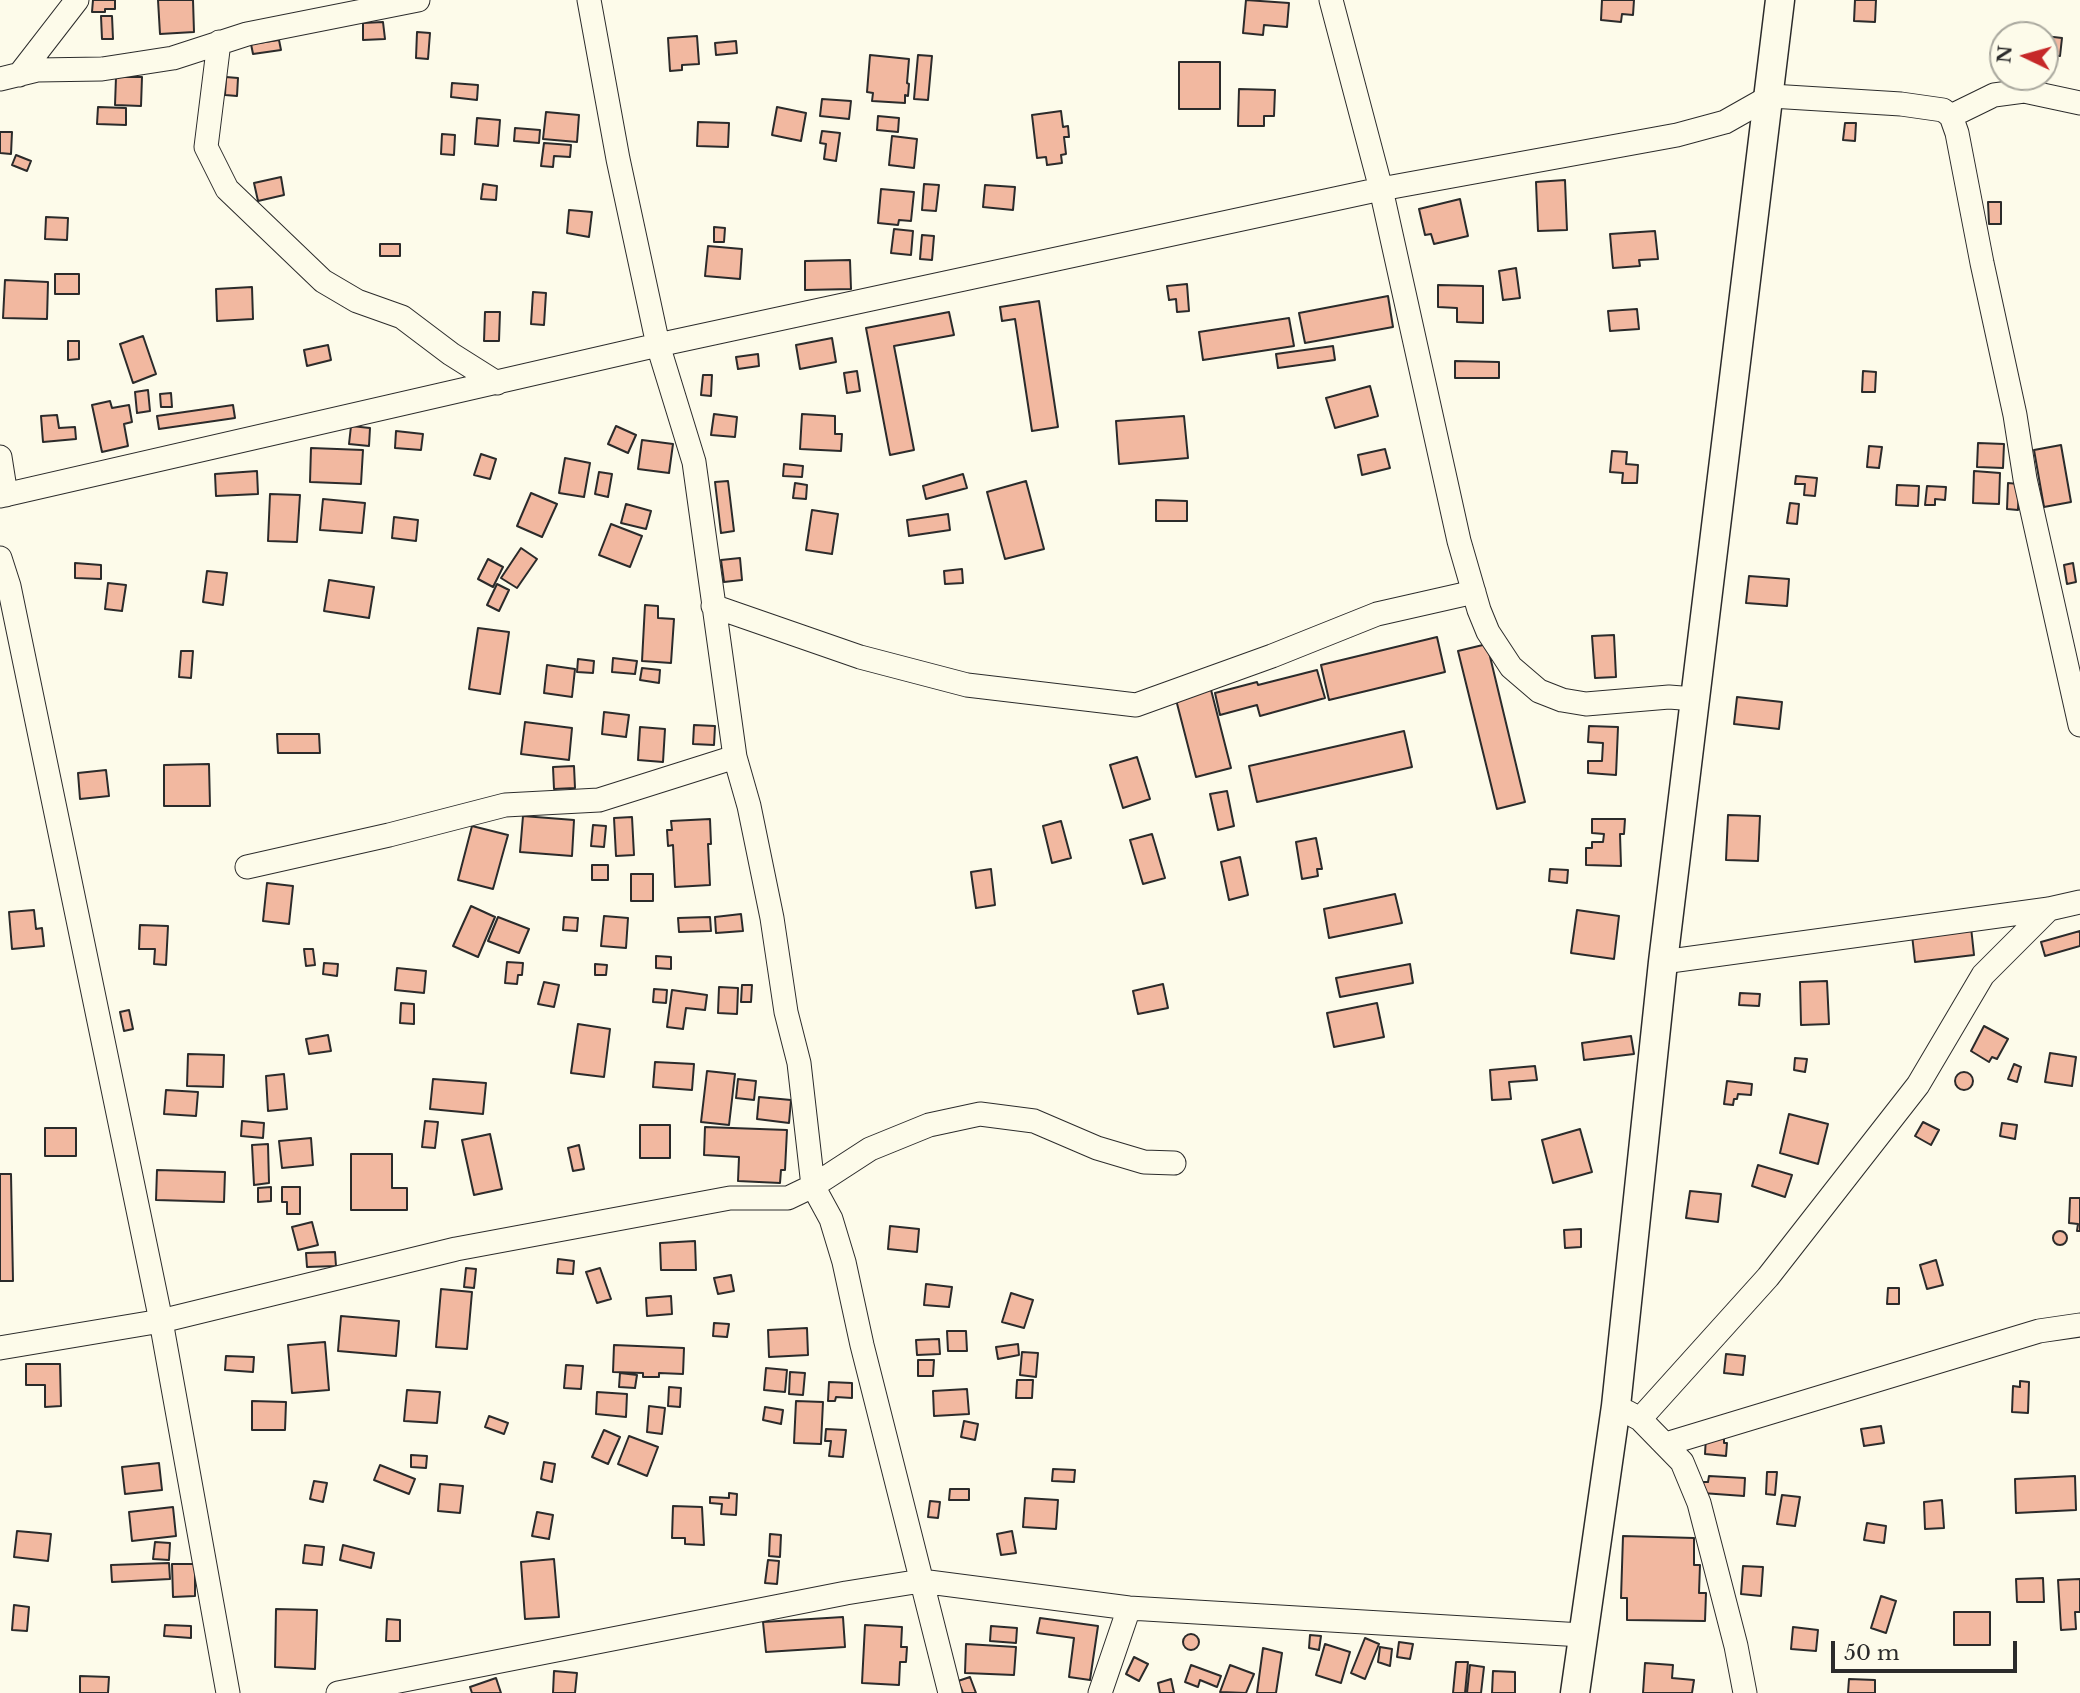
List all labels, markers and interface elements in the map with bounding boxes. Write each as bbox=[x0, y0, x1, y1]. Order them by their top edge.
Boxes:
north arrow bbox=[1989, 21, 2059, 91]
text: N bbox=[1992, 44, 2017, 64]
scale bar bbox=[1835, 1626, 2021, 1670]
text: 50 m bbox=[1844, 1640, 1899, 1666]

